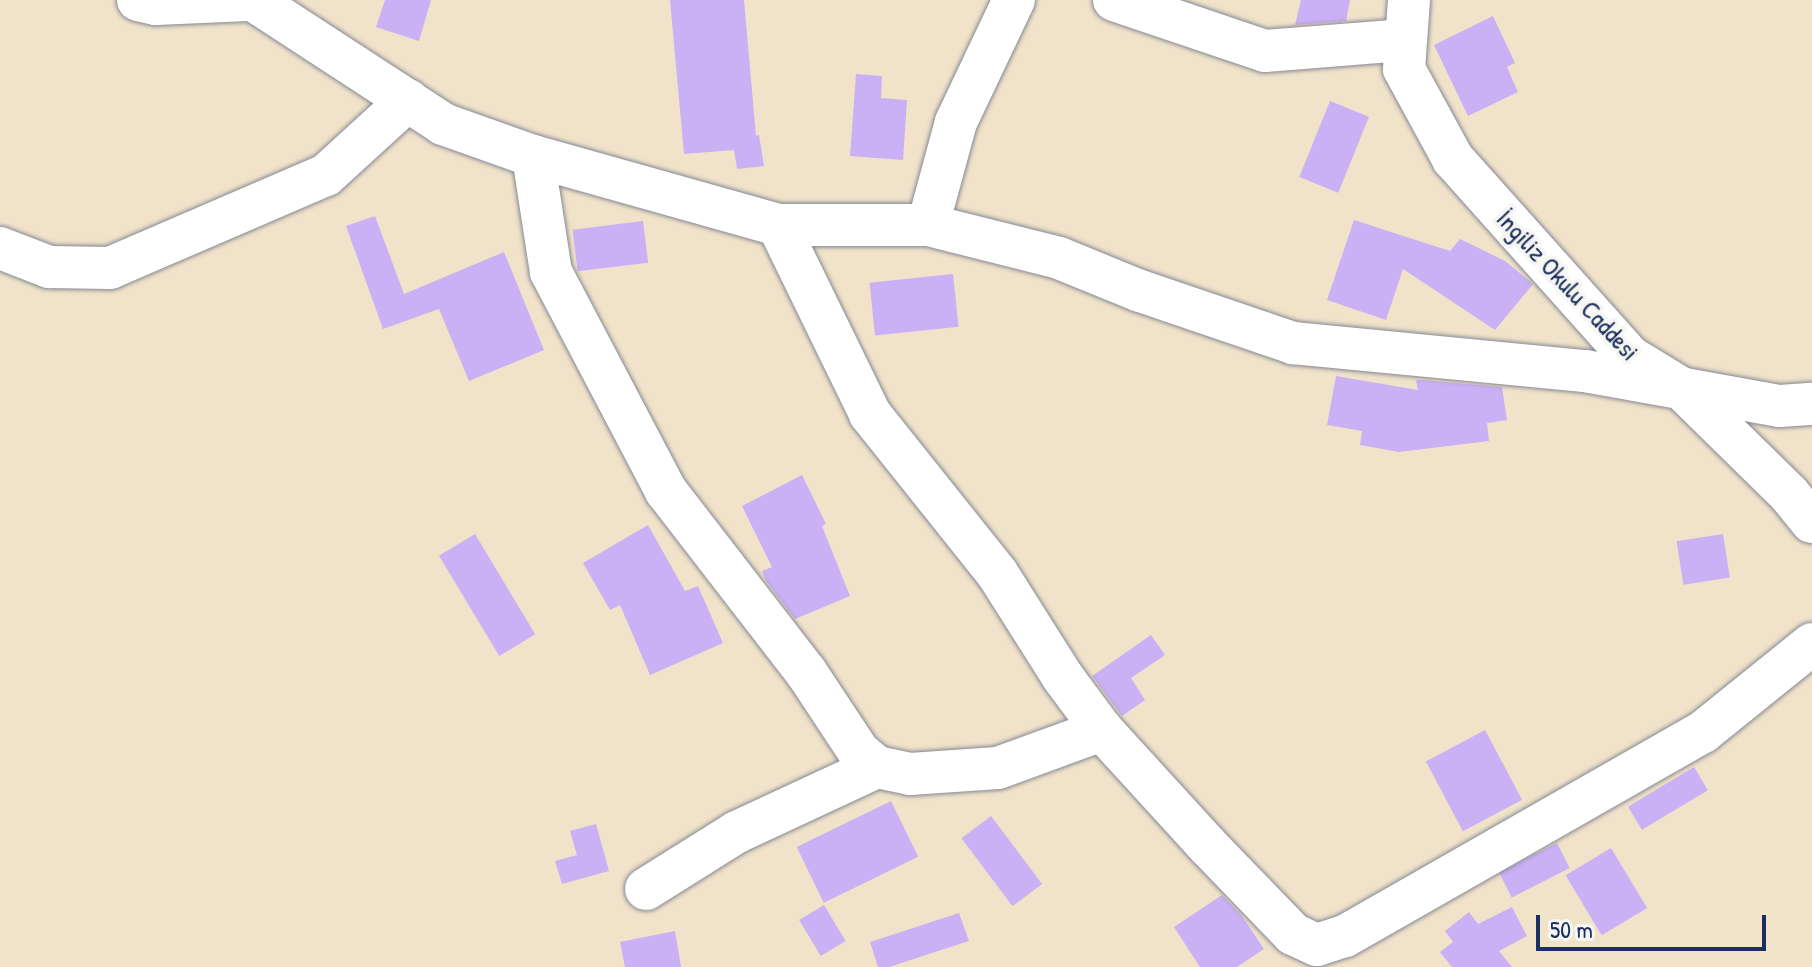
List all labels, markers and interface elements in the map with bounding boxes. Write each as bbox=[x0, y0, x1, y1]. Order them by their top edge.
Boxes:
street label: İngiliz Okulu Caddesi bbox=[1490, 203, 1646, 367]
scale bar bbox=[1540, 899, 1770, 949]
text: 50 m bbox=[1550, 913, 1593, 945]

